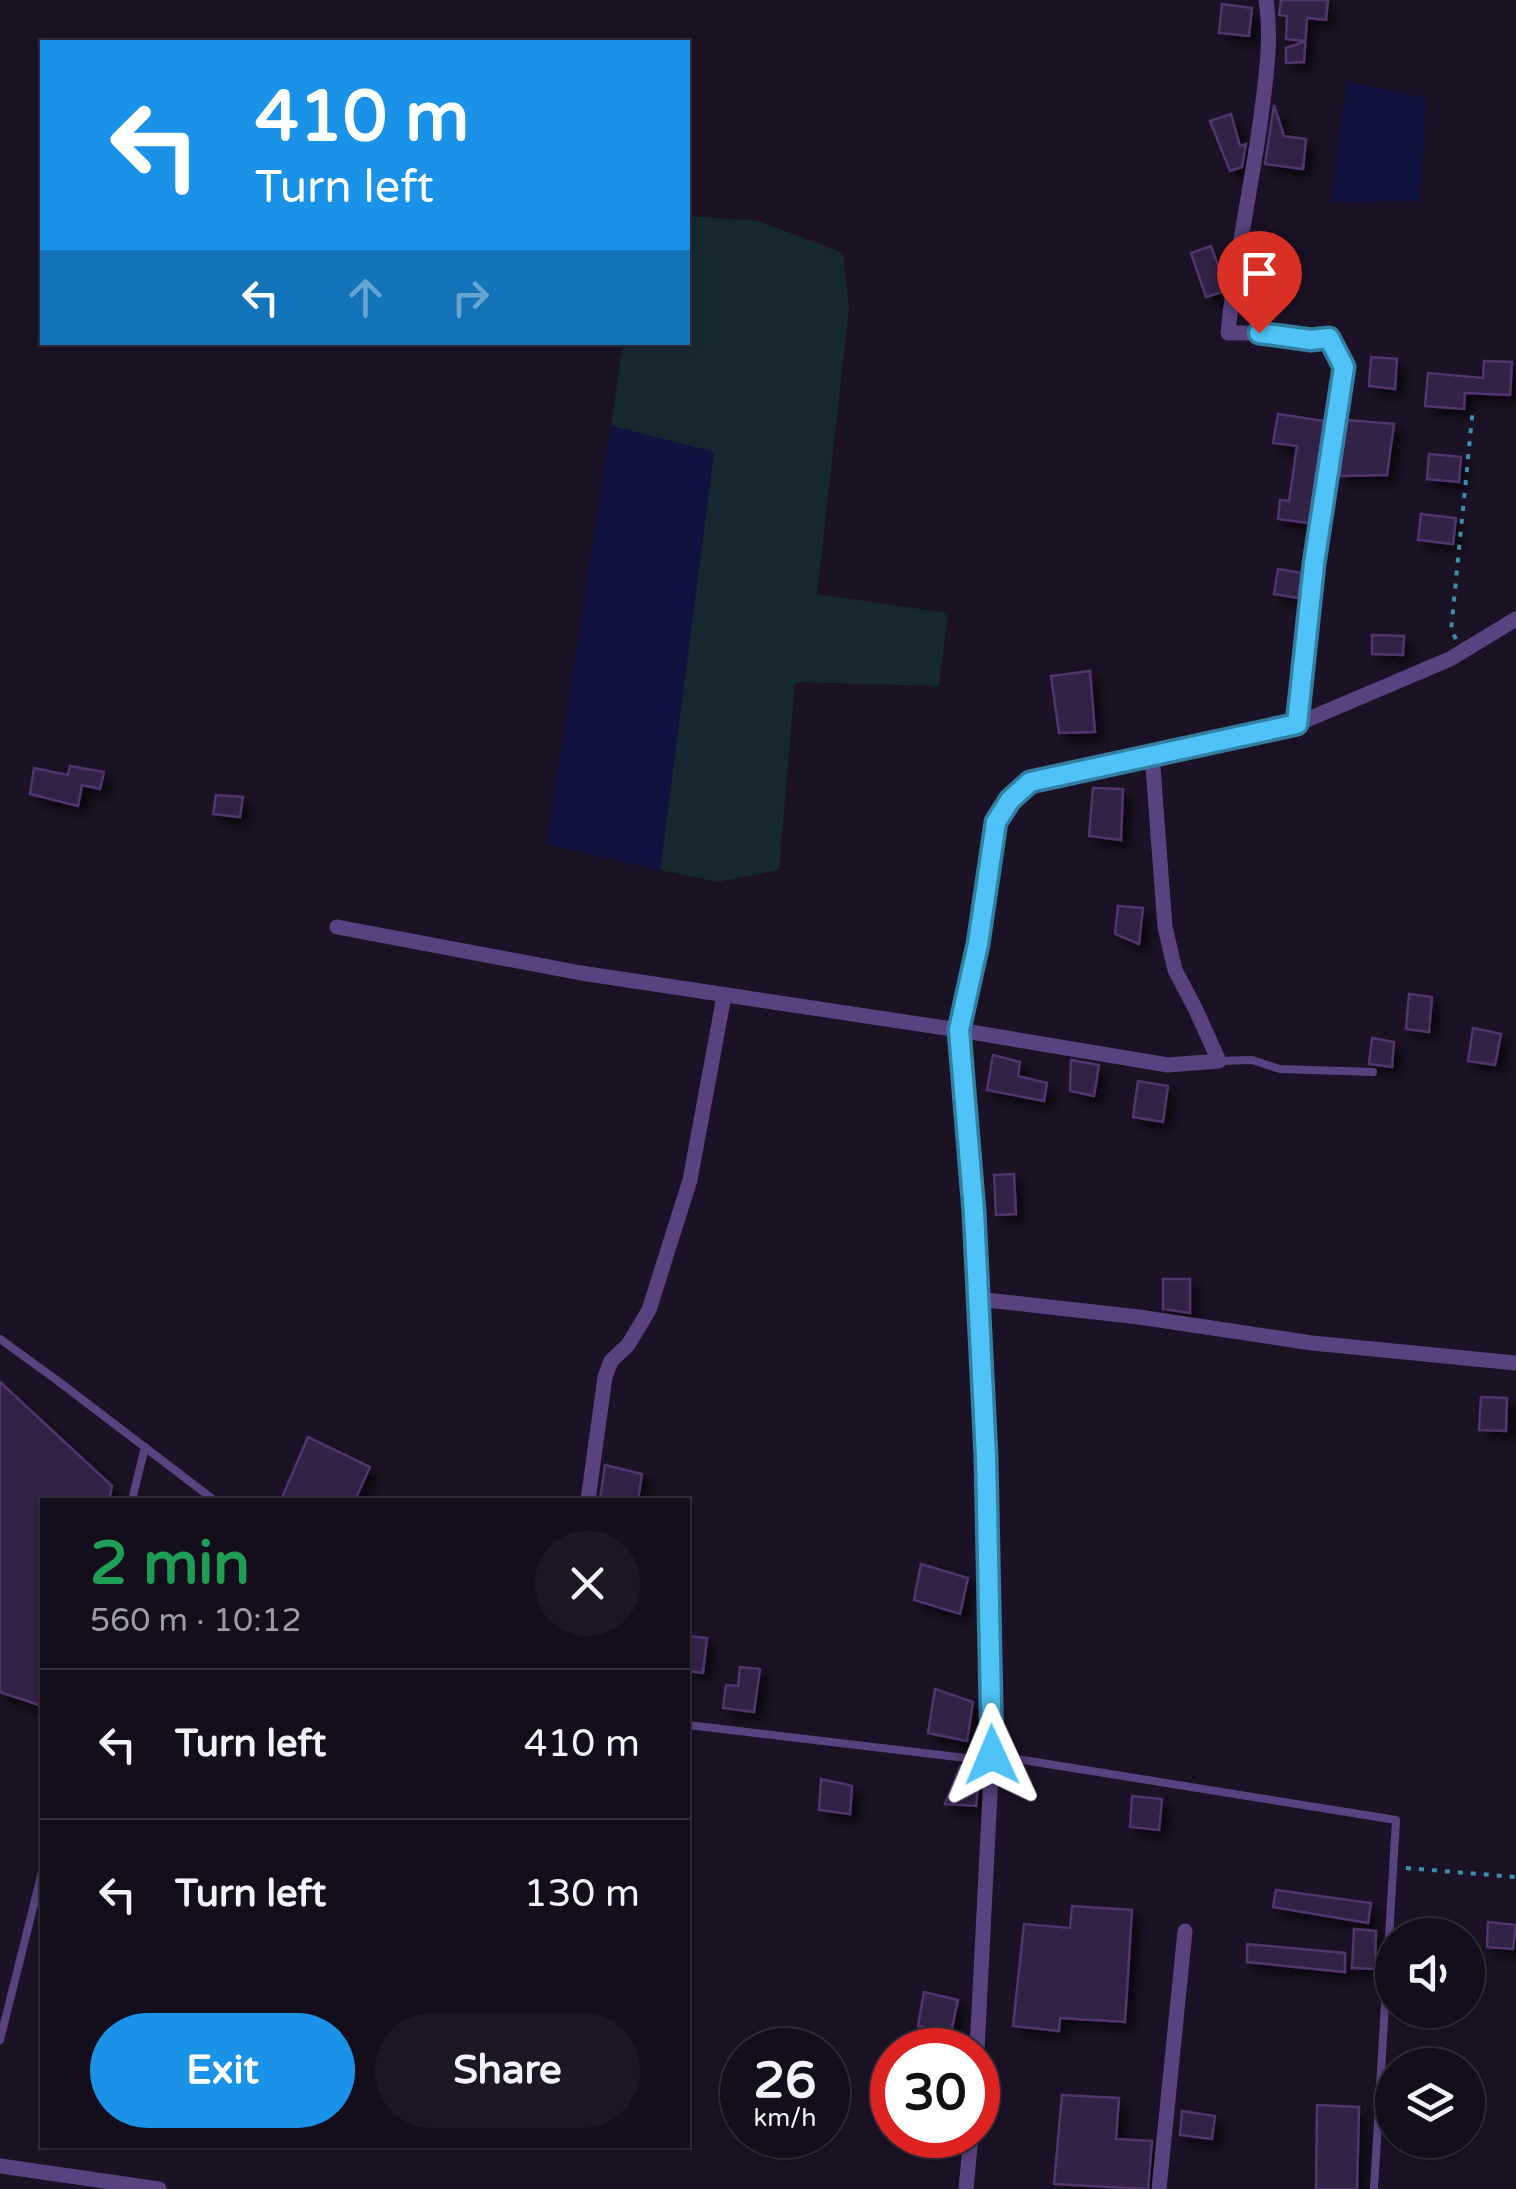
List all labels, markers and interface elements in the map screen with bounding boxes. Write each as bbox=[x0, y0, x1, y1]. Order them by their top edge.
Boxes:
text: 410 m bbox=[255, 76, 469, 160]
icon: left bbox=[90, 80, 220, 210]
text: Turn left bbox=[255, 161, 434, 215]
pin bbox=[1217, 231, 1302, 334]
icon: arrive bbox=[1232, 246, 1287, 301]
icon: left bbox=[233, 270, 288, 325]
icon: ahead bbox=[338, 270, 393, 325]
icon: right bbox=[443, 270, 498, 325]
text: 2 min bbox=[90, 1528, 250, 1600]
button: close bbox=[535, 1531, 640, 1636]
text: 560 m · 10:12 bbox=[90, 1602, 302, 1640]
position arrow bbox=[940, 1703, 1044, 1807]
icon: left bbox=[90, 1717, 145, 1772]
text: Turn left bbox=[175, 1721, 326, 1767]
text: 410 m bbox=[524, 1721, 640, 1767]
icon: left bbox=[90, 1867, 145, 1922]
text: Turn left bbox=[175, 1871, 326, 1917]
text: 130 m bbox=[524, 1871, 640, 1917]
map controls bbox=[1375, 1918, 1485, 2158]
button: sound bbox=[1375, 1918, 1485, 2028]
button: Exit bbox=[90, 2013, 355, 2128]
button: Share bbox=[375, 2013, 640, 2128]
speed limit sign: 30 bbox=[870, 2028, 1000, 2158]
button: layers bbox=[1375, 2048, 1485, 2158]
text: 26 bbox=[754, 2051, 816, 2111]
text: km/h bbox=[754, 2103, 816, 2133]

